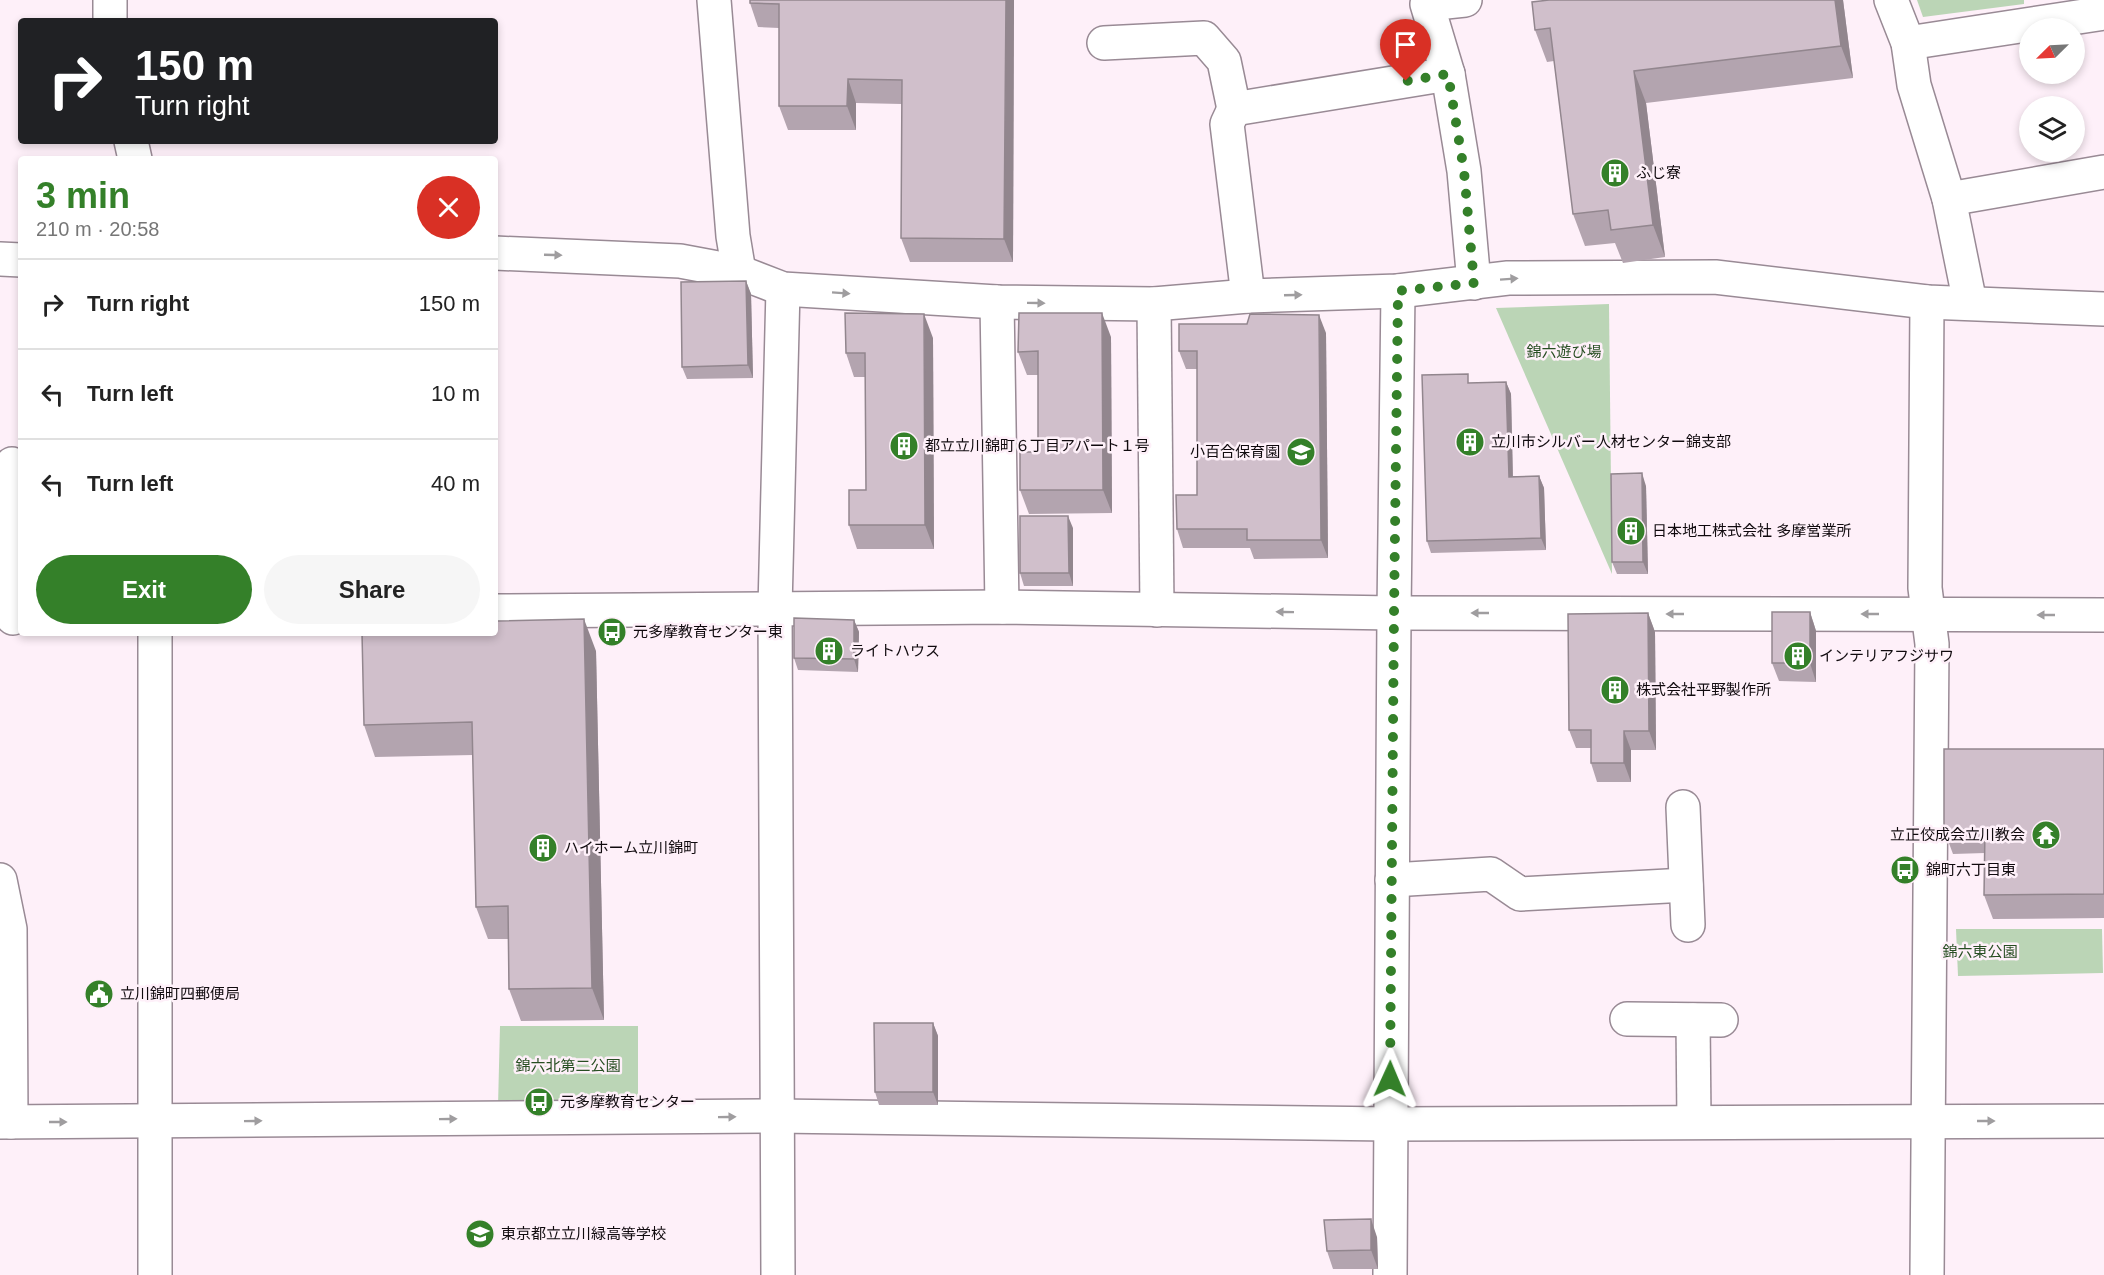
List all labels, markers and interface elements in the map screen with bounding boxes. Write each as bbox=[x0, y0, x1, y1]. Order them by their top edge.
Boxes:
north arrow bbox=[2019, 18, 2085, 84]
map controls bbox=[2019, 18, 2085, 162]
pin bbox=[1380, 19, 1431, 81]
icon: arrive bbox=[1389, 28, 1422, 61]
icon: right bbox=[36, 42, 114, 120]
text: 150 m bbox=[135, 42, 254, 89]
text: Turn right bbox=[135, 91, 250, 121]
button: layers bbox=[2019, 96, 2085, 162]
building icon: ふじ寮 bbox=[1599, 157, 1631, 189]
place label: ふじ寮 bbox=[1636, 164, 1681, 181]
text: 3 min bbox=[36, 175, 130, 216]
button: close bbox=[417, 176, 480, 239]
text: 210 m · 20:58 bbox=[36, 218, 159, 240]
one-way arrow bbox=[544, 251, 563, 260]
one-way arrow bbox=[1499, 274, 1518, 284]
icon: right bbox=[36, 288, 69, 321]
one-way arrow bbox=[831, 288, 850, 297]
one-way arrow bbox=[1284, 290, 1303, 299]
text: Turn right bbox=[87, 291, 189, 316]
text: 150 m bbox=[419, 291, 480, 316]
one-way arrow bbox=[1026, 298, 1045, 308]
park label: 錦六遊び場 bbox=[1526, 343, 1602, 360]
icon: left bbox=[36, 378, 69, 411]
text: Turn left bbox=[87, 381, 173, 406]
text: 10 m bbox=[431, 381, 480, 406]
building icon: 立川市シルバー人材センター錦支部 bbox=[1454, 426, 1486, 458]
building icon: 都立立川錦町６丁目アパート１号 bbox=[888, 430, 920, 462]
place label: 立川市シルバー人材センター錦支部 bbox=[1491, 433, 1731, 450]
school or university icon: 小百合保育園 bbox=[1285, 436, 1317, 468]
place label: 都立立川錦町６丁目アパート１号 bbox=[925, 437, 1150, 454]
place label: 小百合保育園 bbox=[1190, 443, 1280, 460]
icon: left bbox=[36, 468, 69, 501]
text: Turn left bbox=[87, 471, 173, 496]
text: 40 m bbox=[431, 471, 480, 496]
building icon: 日本地工株式会社 多摩営業所 bbox=[1615, 515, 1647, 547]
place label: 日本地工株式会社 多摩営業所 bbox=[1652, 522, 1851, 539]
button: Exit bbox=[36, 555, 252, 624]
button: Share bbox=[264, 555, 480, 624]
one-way arrow bbox=[1276, 607, 1295, 616]
one-way arrow bbox=[1471, 608, 1490, 618]
one-way arrow bbox=[1666, 609, 1685, 619]
one-way arrow bbox=[1861, 609, 1880, 619]
one-way arrow bbox=[2036, 610, 2055, 620]
bus stop icon: 元多摩教育センター東 bbox=[596, 616, 628, 648]
place label: 元多摩教育センター東 bbox=[633, 623, 783, 640]
building icon: ライトハウス bbox=[813, 635, 845, 667]
building icon: インテリアフジサワ bbox=[1782, 640, 1814, 672]
place label: ライトハウス bbox=[850, 642, 940, 659]
place label: インテリアフジサワ bbox=[1819, 647, 1954, 664]
building icon: 株式会社平野製作所 bbox=[1599, 674, 1631, 706]
place label: 株式会社平野製作所 bbox=[1636, 681, 1771, 698]
temple icon: 立正佼成会立川教会 bbox=[2030, 819, 2062, 851]
place label: 立正佼成会立川教会 bbox=[1890, 826, 2025, 843]
building icon: ハイホーム立川錦町 bbox=[527, 832, 559, 864]
place label: ハイホーム立川錦町 bbox=[564, 839, 698, 856]
bus stop icon: 錦町六丁目東 bbox=[1889, 854, 1921, 886]
place label: 錦町六丁目東 bbox=[1926, 861, 2016, 878]
park label: 錦六東公園 bbox=[1942, 943, 2018, 960]
public building icon: 立川錦町四郵便局 bbox=[83, 978, 115, 1010]
place label: 立川錦町四郵便局 bbox=[120, 985, 240, 1002]
position arrow bbox=[1358, 1047, 1422, 1111]
park label: 錦六北第二公園 bbox=[515, 1057, 621, 1074]
bus stop icon: 元多摩教育センター bbox=[523, 1086, 555, 1118]
place label: 元多摩教育センター bbox=[560, 1093, 695, 1110]
one-way arrow bbox=[718, 1112, 737, 1121]
one-way arrow bbox=[439, 1114, 458, 1124]
one-way arrow bbox=[244, 1116, 263, 1126]
one-way arrow bbox=[1976, 1116, 1995, 1126]
one-way arrow bbox=[49, 1117, 68, 1127]
school or university icon: 東京都立立川緑高等学校 bbox=[464, 1218, 496, 1250]
place label: 東京都立立川緑高等学校 bbox=[501, 1225, 666, 1242]

